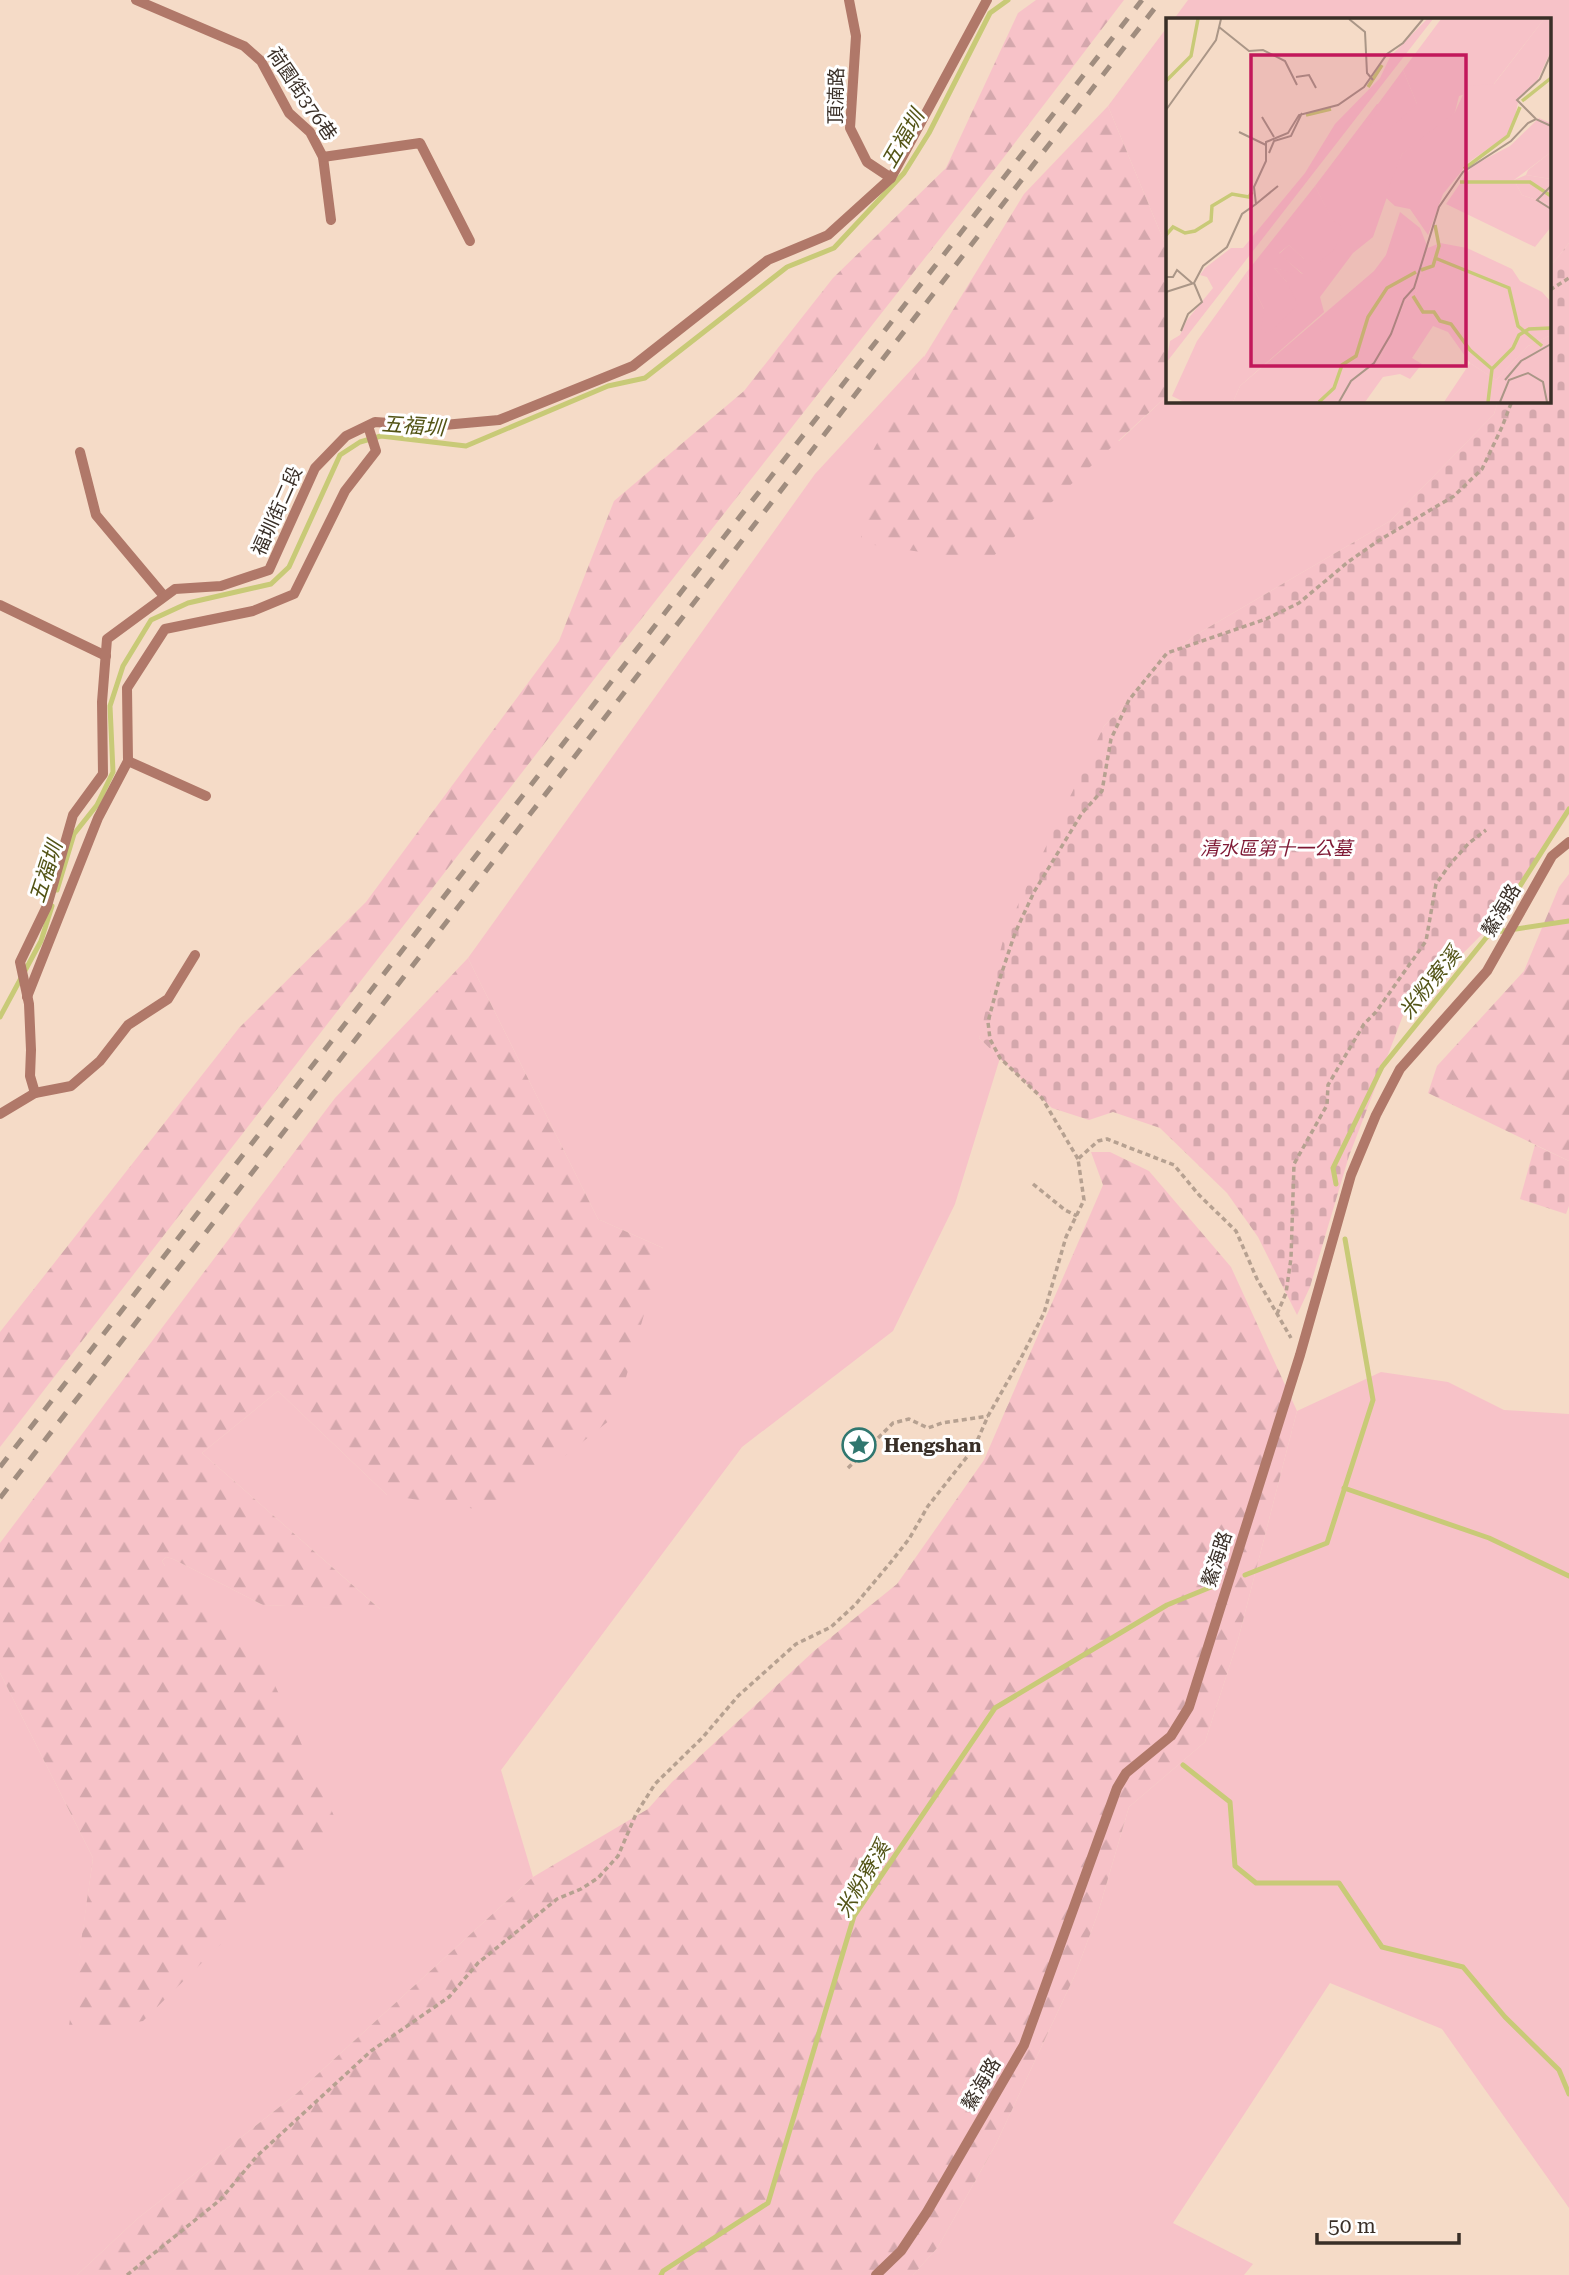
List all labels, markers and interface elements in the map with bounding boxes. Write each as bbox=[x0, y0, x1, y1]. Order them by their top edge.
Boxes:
inset map bbox=[1166, 18, 1552, 402]
street label: 荷園街376巷 bbox=[262, 43, 342, 145]
street label: 頂湳路 bbox=[824, 67, 848, 125]
water label: 五福圳 bbox=[877, 103, 931, 172]
water label: 五福圳 bbox=[381, 412, 448, 440]
street label: 福圳街二段 bbox=[247, 463, 307, 559]
water label: 五福圳 bbox=[25, 835, 68, 906]
park label: 清水區第十一公墓 bbox=[1200, 837, 1355, 860]
street label: 鰲海路 bbox=[1477, 880, 1525, 940]
water label: 米粉寮溪 bbox=[1394, 940, 1468, 1023]
place icon: Hengshan bbox=[840, 1426, 878, 1464]
place label: Hengshan bbox=[884, 1434, 982, 1457]
street label: 鰲海路 bbox=[1197, 1528, 1237, 1590]
water label: 米粉寮溪 bbox=[831, 1834, 896, 1921]
street label: 鰲海路 bbox=[957, 2054, 1005, 2114]
scale bar bbox=[1317, 2202, 1459, 2246]
text: 50 m bbox=[1328, 2214, 1376, 2238]

